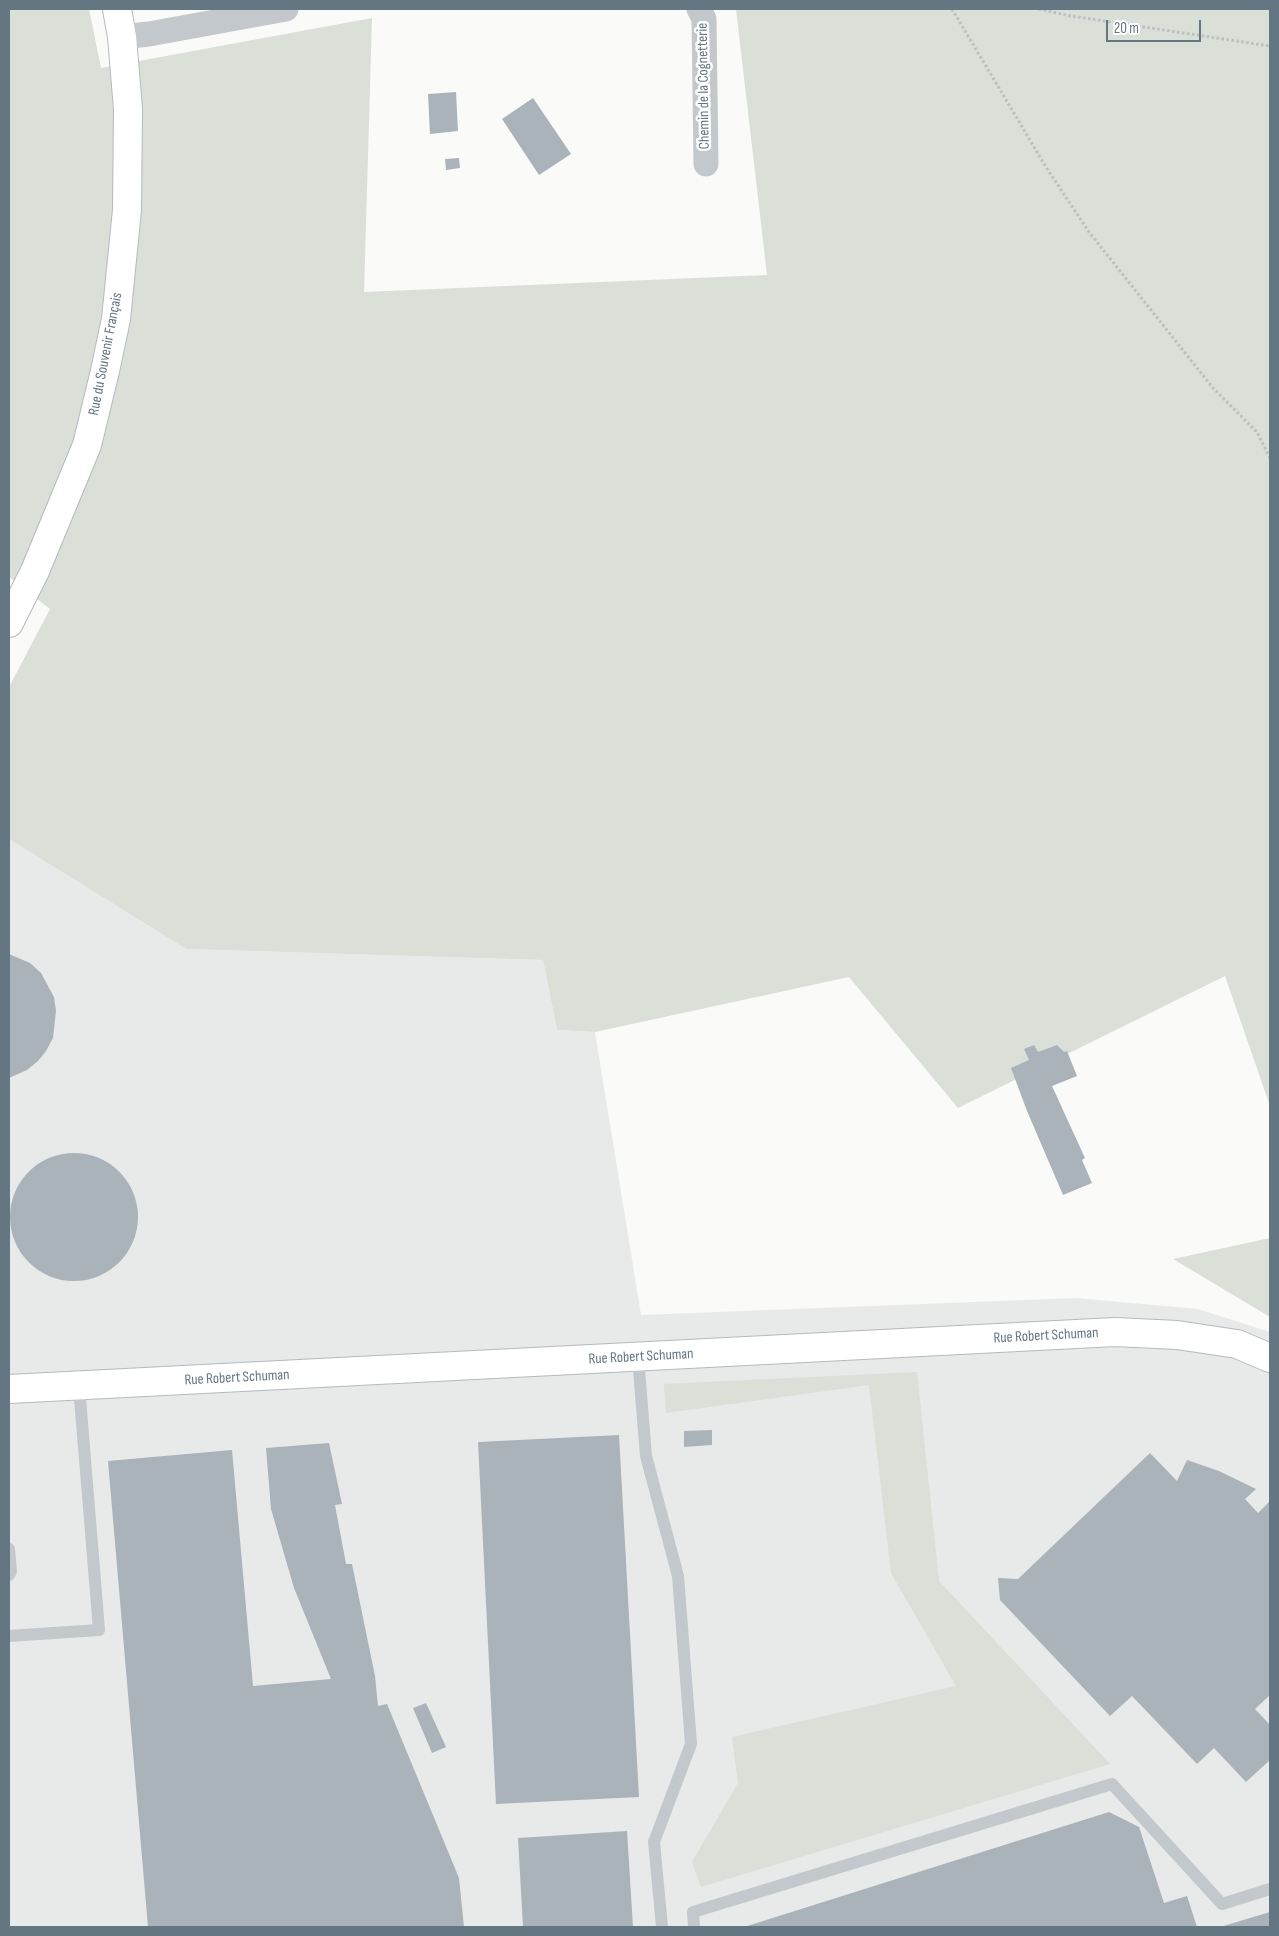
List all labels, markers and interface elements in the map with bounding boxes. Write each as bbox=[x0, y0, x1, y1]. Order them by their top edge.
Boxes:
scale bar bbox=[1109, 10, 1204, 42]
text: 20 m bbox=[1114, 19, 1139, 38]
street label: Chemin de la Cognetterie bbox=[694, 23, 714, 149]
street label: Rue du Souvenir Français bbox=[85, 291, 127, 417]
street label: Rue Robert Schuman bbox=[993, 1324, 1099, 1348]
street label: Rue Robert Schuman bbox=[588, 1345, 694, 1369]
street label: Rue Robert Schuman bbox=[184, 1366, 290, 1390]

